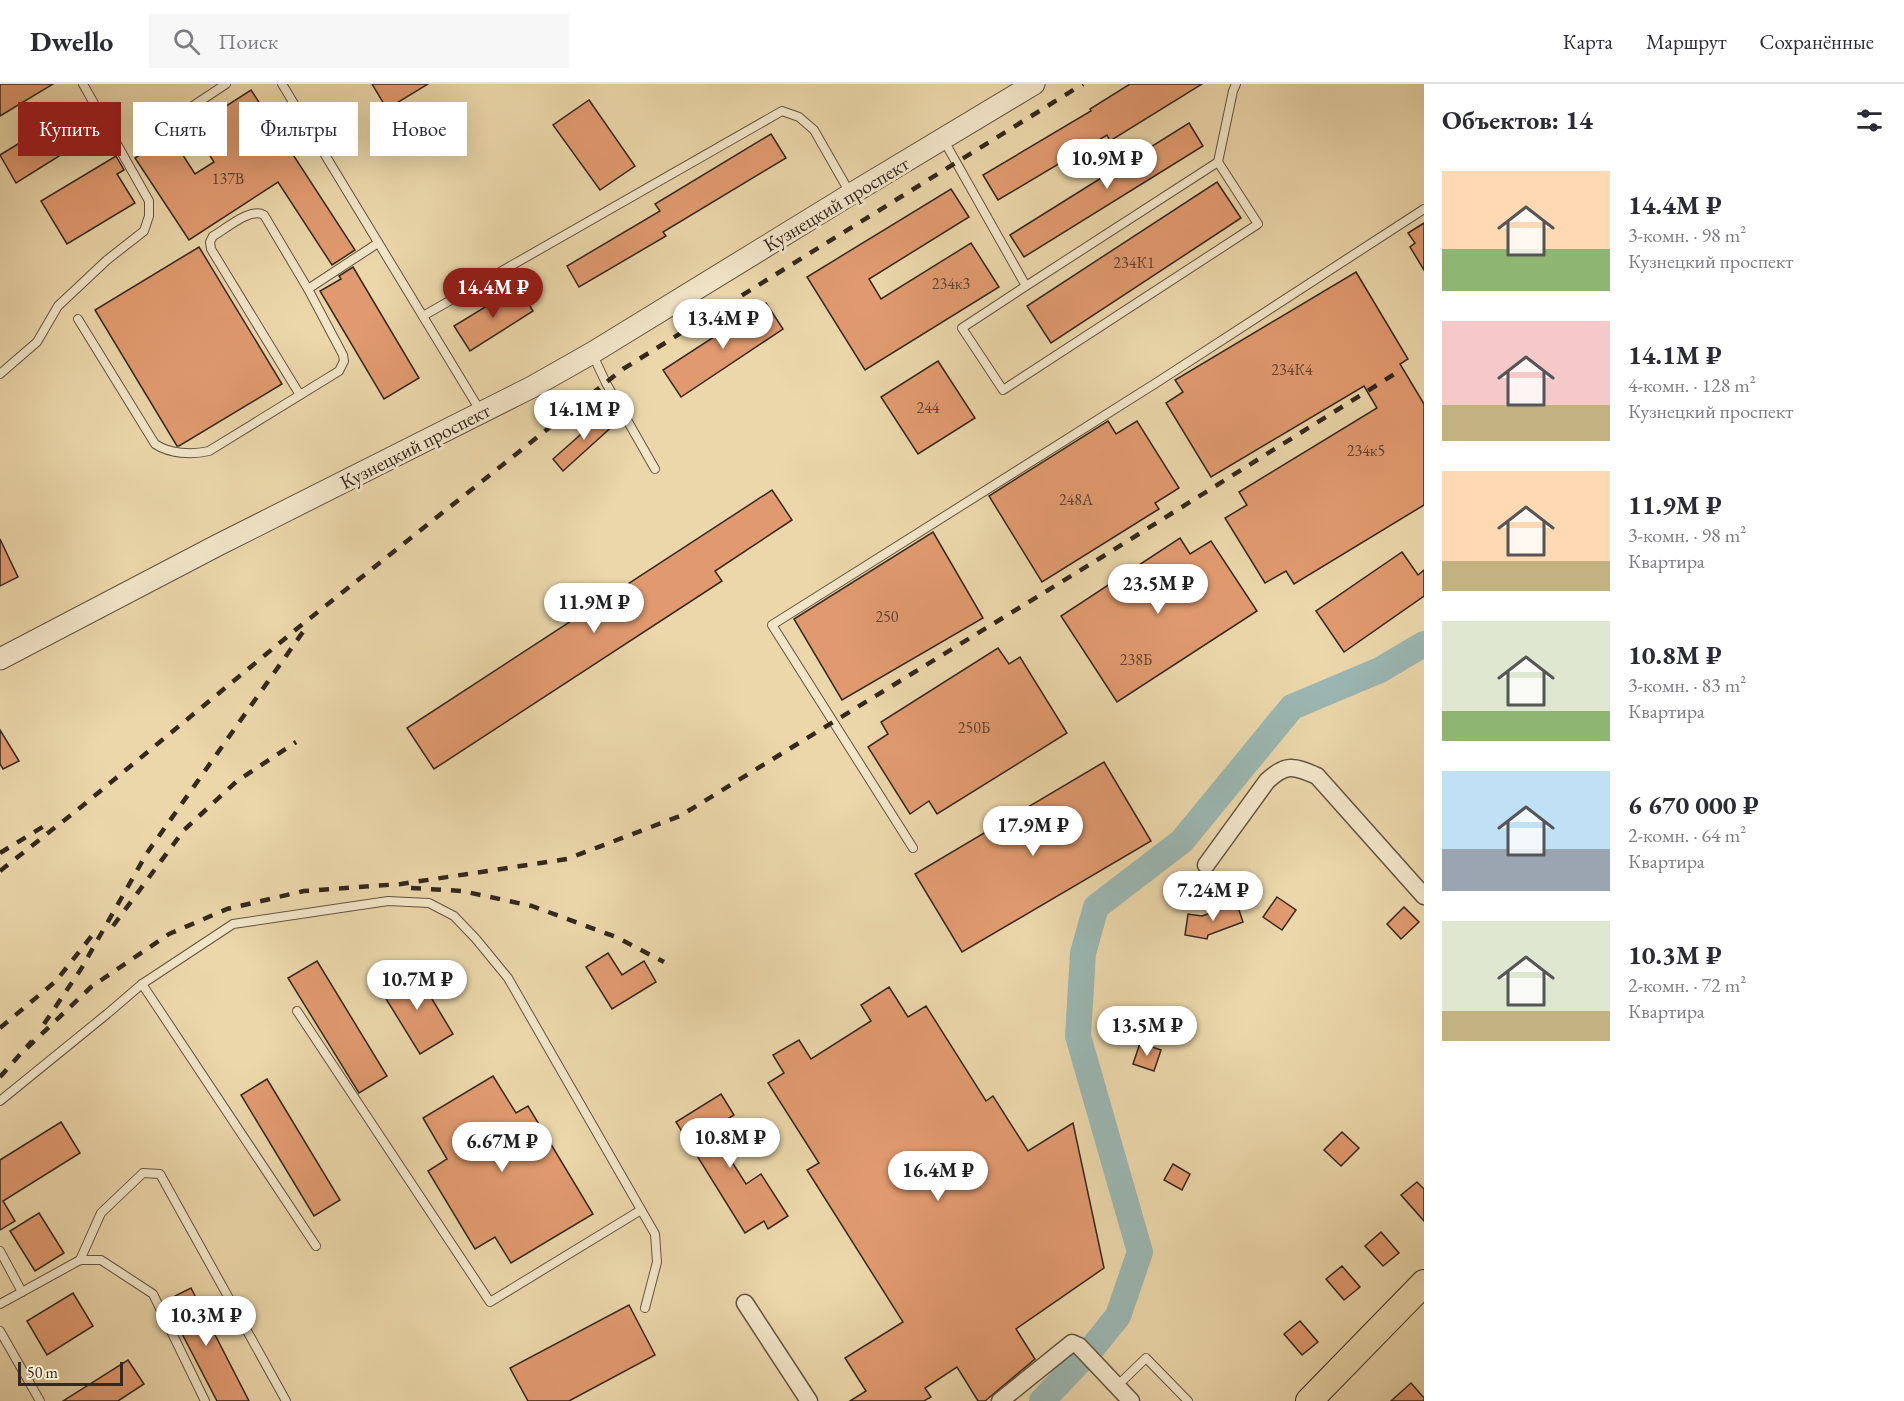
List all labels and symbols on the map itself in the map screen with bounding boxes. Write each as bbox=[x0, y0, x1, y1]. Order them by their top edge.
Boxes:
pin: 10.9M ₽ bbox=[1052, 139, 1162, 190]
street label: Кузнецкий проспект bbox=[758, 150, 914, 258]
house number: 137В bbox=[212, 168, 244, 189]
house number: 234К1 bbox=[1113, 252, 1155, 273]
pin: 14.4M ₽ bbox=[438, 268, 548, 319]
house number: 234к3 bbox=[932, 273, 971, 294]
pin: 13.4M ₽ bbox=[668, 299, 778, 350]
house number: 234К4 bbox=[1271, 359, 1313, 380]
pin: 14.1M ₽ bbox=[529, 390, 639, 441]
street label: Кузнецкий проспект bbox=[335, 397, 495, 495]
house number: 244 bbox=[916, 397, 940, 418]
house number: 234к5 bbox=[1347, 440, 1385, 461]
house number: 248А bbox=[1059, 489, 1094, 510]
pin: 23.5M ₽ bbox=[1103, 564, 1213, 615]
pin: 11.9M ₽ bbox=[539, 583, 649, 634]
house number: 250 bbox=[875, 606, 899, 627]
house number: 238Б bbox=[1120, 649, 1152, 670]
house number: 250Б bbox=[958, 717, 990, 738]
pin: 17.9M ₽ bbox=[978, 806, 1088, 857]
pin: 7.24M ₽ bbox=[1158, 871, 1268, 922]
pin: 10.7M ₽ bbox=[362, 960, 472, 1011]
pin: 13.5M ₽ bbox=[1092, 1006, 1202, 1057]
pin: 10.8M ₽ bbox=[675, 1118, 785, 1169]
pin: 6.67M ₽ bbox=[447, 1122, 557, 1173]
pin: 16.4M ₽ bbox=[883, 1151, 993, 1202]
pin: 10.3M ₽ bbox=[151, 1296, 261, 1347]
scale bar bbox=[18, 1359, 123, 1386]

